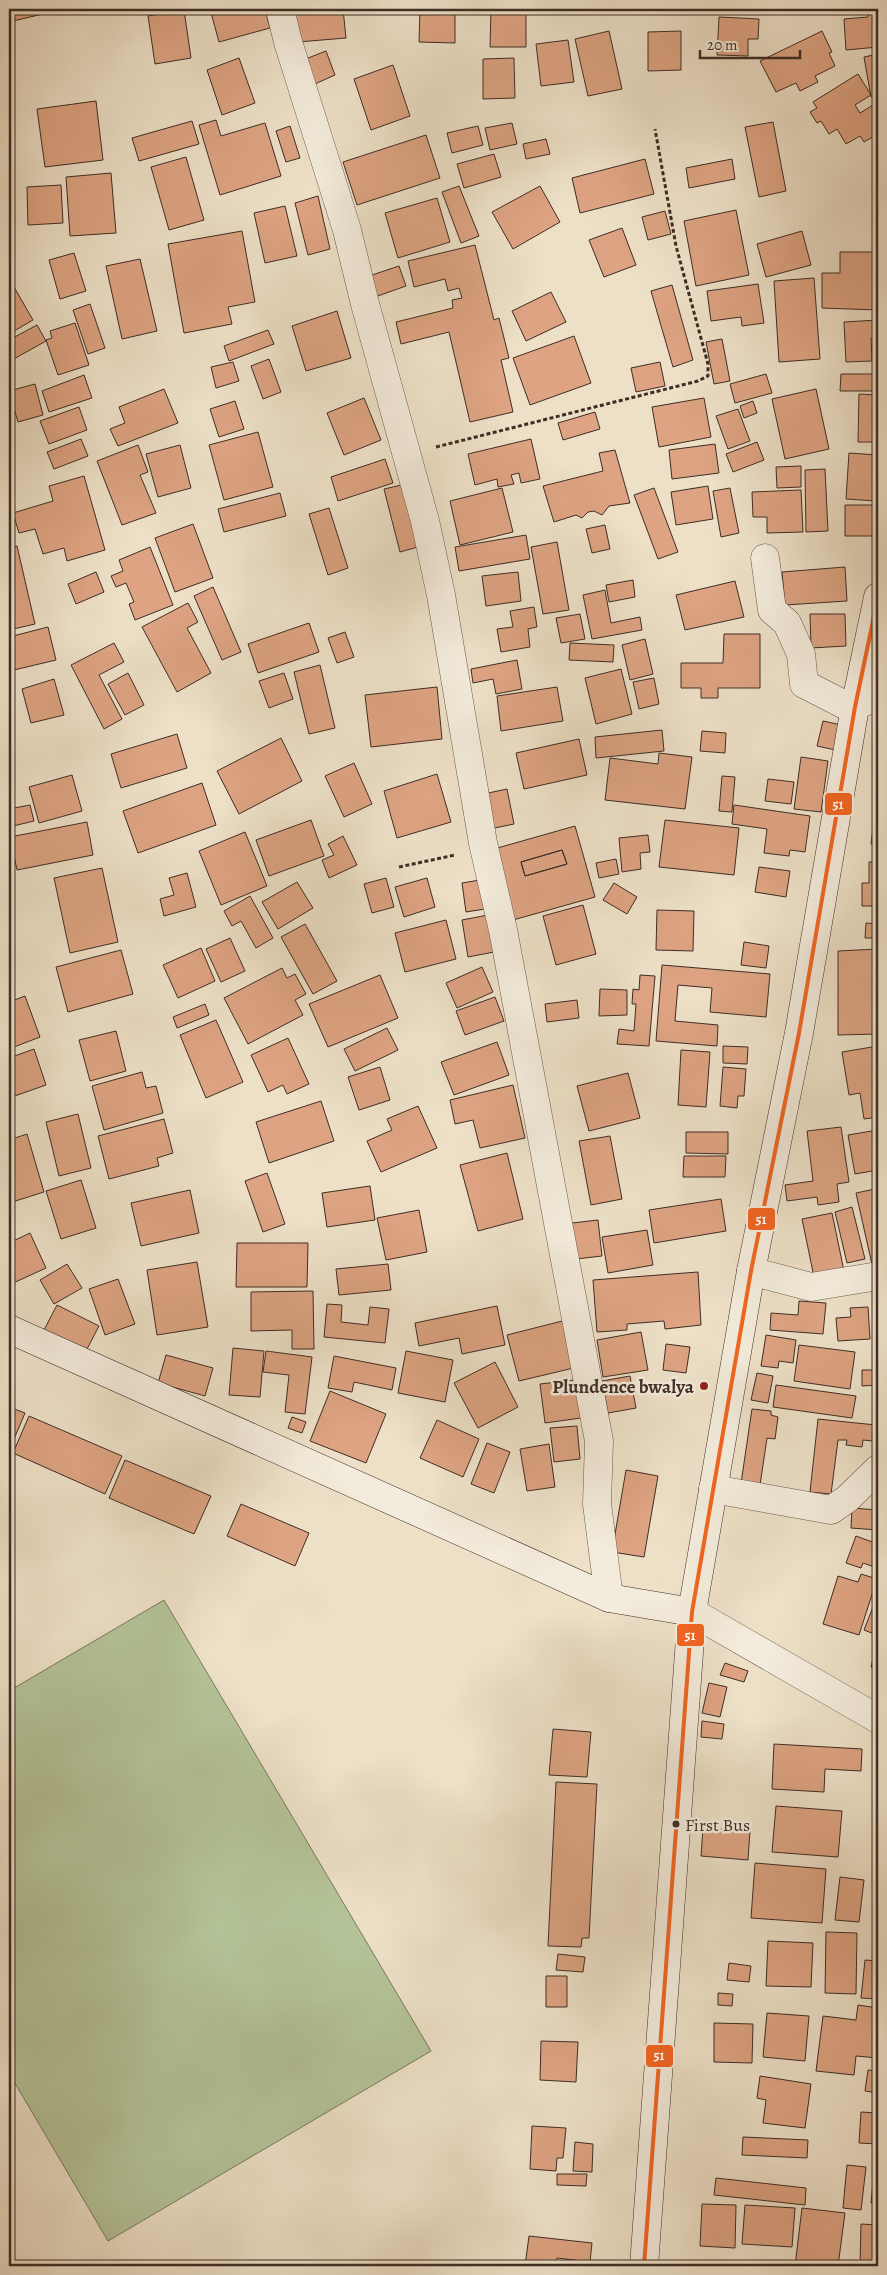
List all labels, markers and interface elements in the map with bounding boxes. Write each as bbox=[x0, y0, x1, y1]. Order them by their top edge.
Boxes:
scale bar bbox=[700, 28, 800, 60]
text: 20 m bbox=[707, 35, 738, 55]
line badge: 51 bbox=[824, 792, 853, 816]
text: 51 bbox=[833, 795, 844, 814]
line badge: 51 bbox=[747, 1207, 776, 1231]
text: 51 bbox=[756, 1210, 767, 1229]
place label: Plundence bwalya bbox=[552, 1374, 695, 1400]
marker: Plundence bwalya bbox=[698, 1380, 710, 1392]
line badge: 51 bbox=[676, 1623, 705, 1647]
text: 51 bbox=[685, 1626, 696, 1645]
place label: First Bus bbox=[685, 1813, 750, 1837]
marker: First Bus bbox=[671, 1819, 681, 1829]
line badge: 51 bbox=[645, 2044, 674, 2068]
text: 51 bbox=[654, 2046, 665, 2065]

